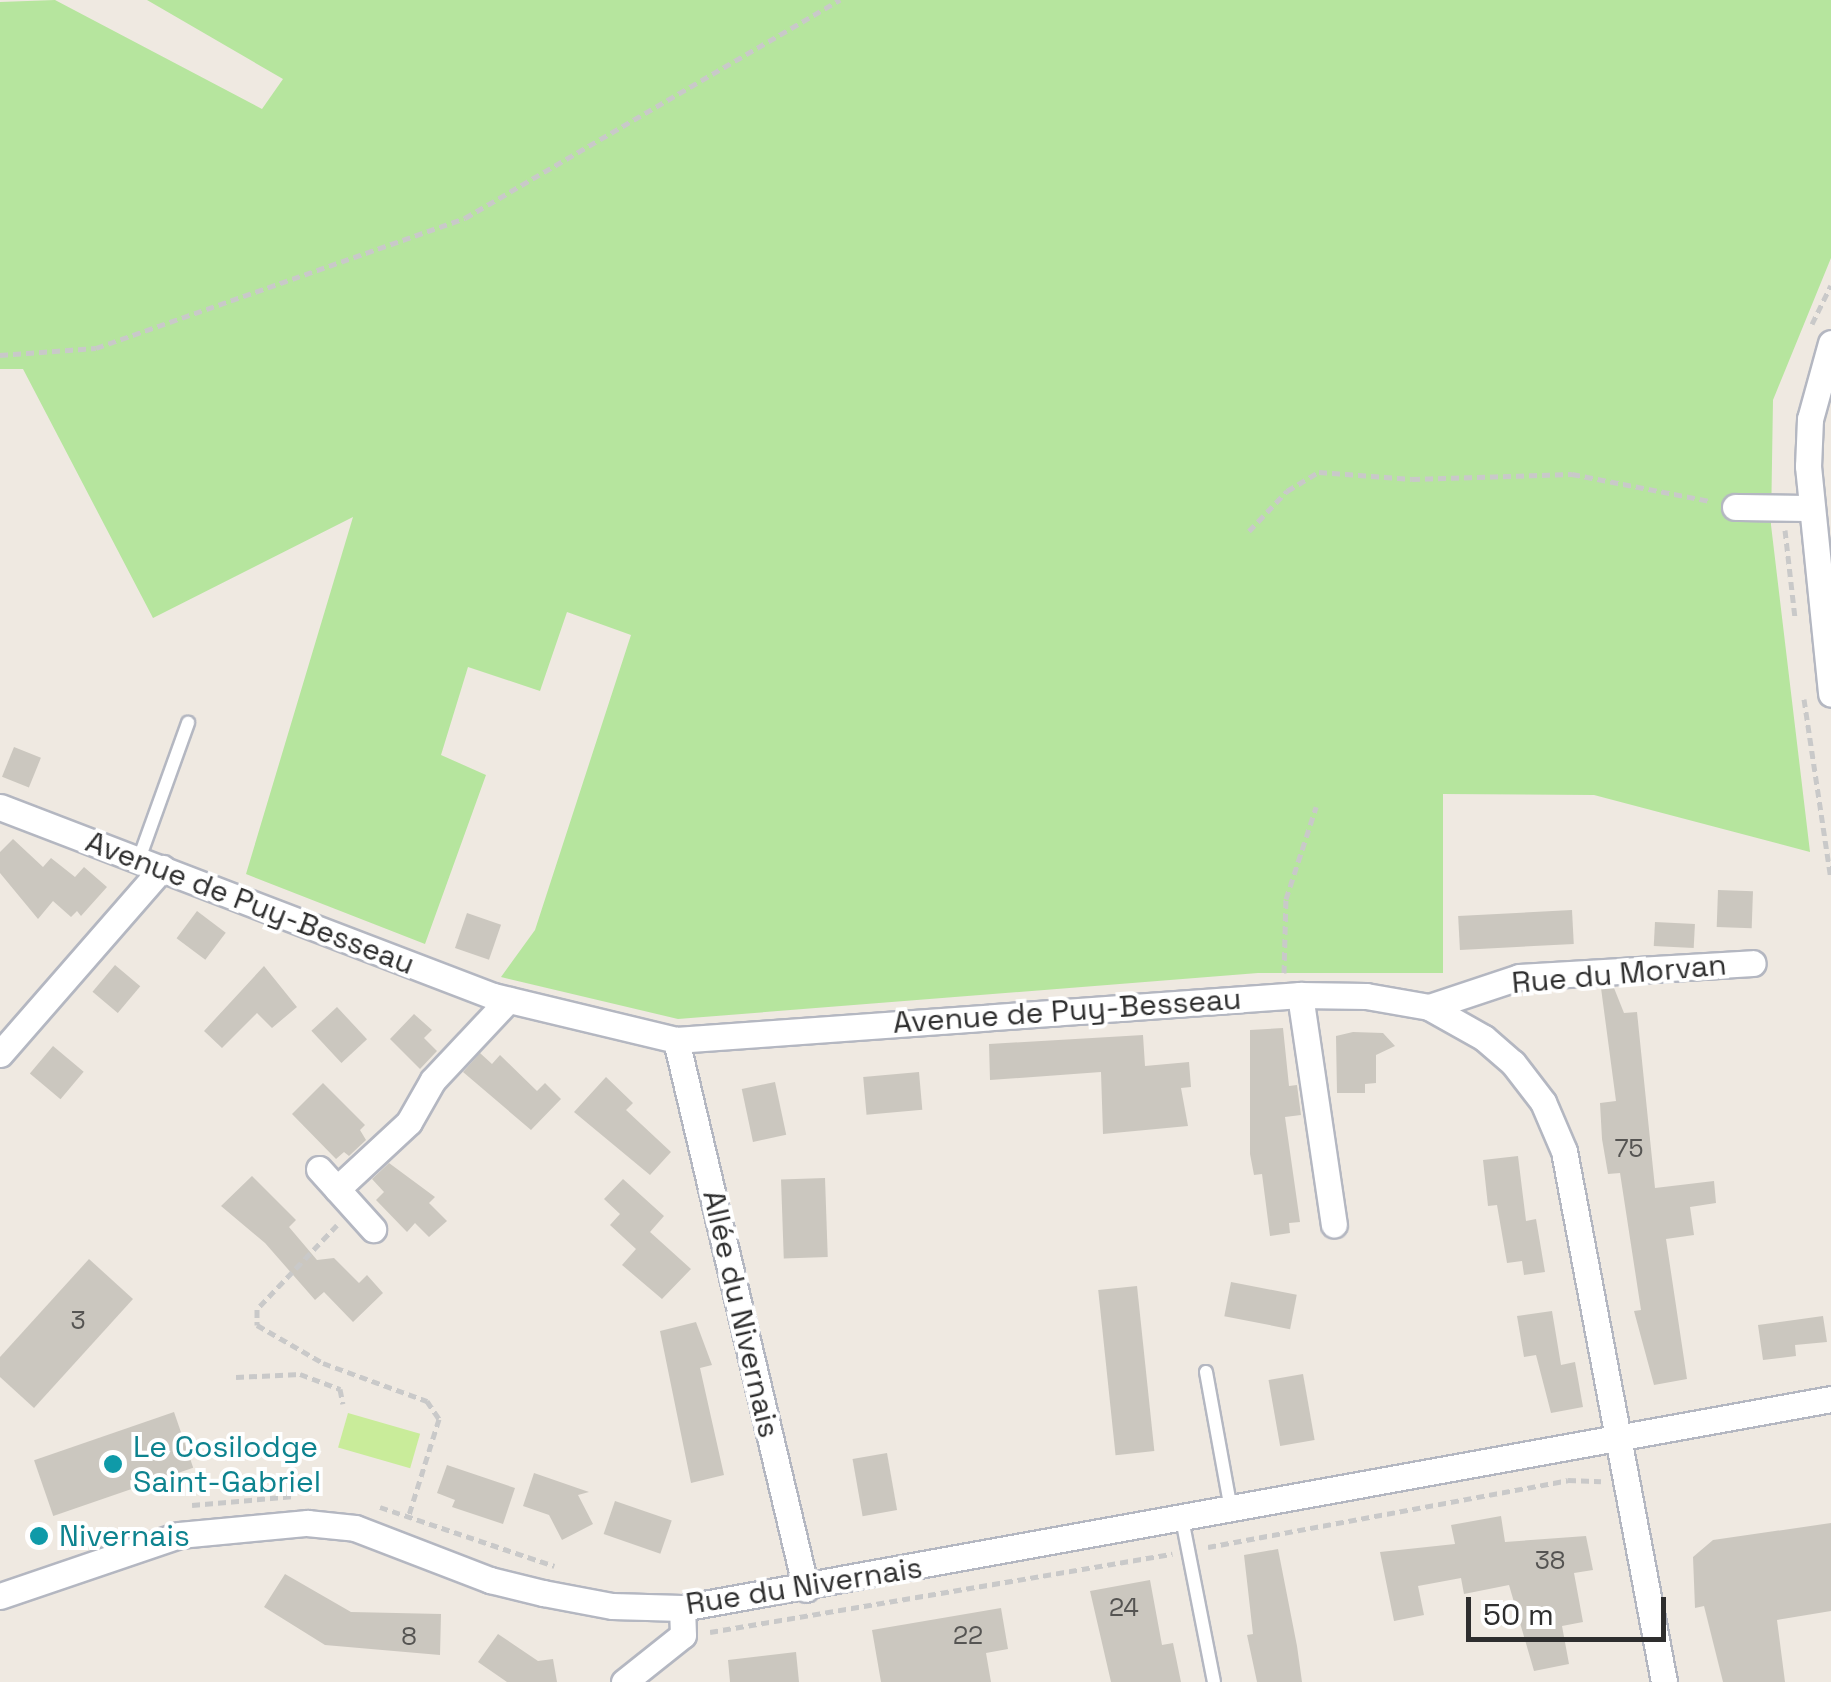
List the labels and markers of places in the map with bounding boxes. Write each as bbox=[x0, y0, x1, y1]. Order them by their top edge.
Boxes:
place label: Le Cosilodge Saint-Gabriel bbox=[133, 1429, 321, 1500]
marker: Le Cosilodge Saint-Gabriel bbox=[102, 1453, 124, 1475]
place label: Nivernais bbox=[59, 1518, 190, 1554]
marker: Nivernais bbox=[28, 1525, 50, 1547]

